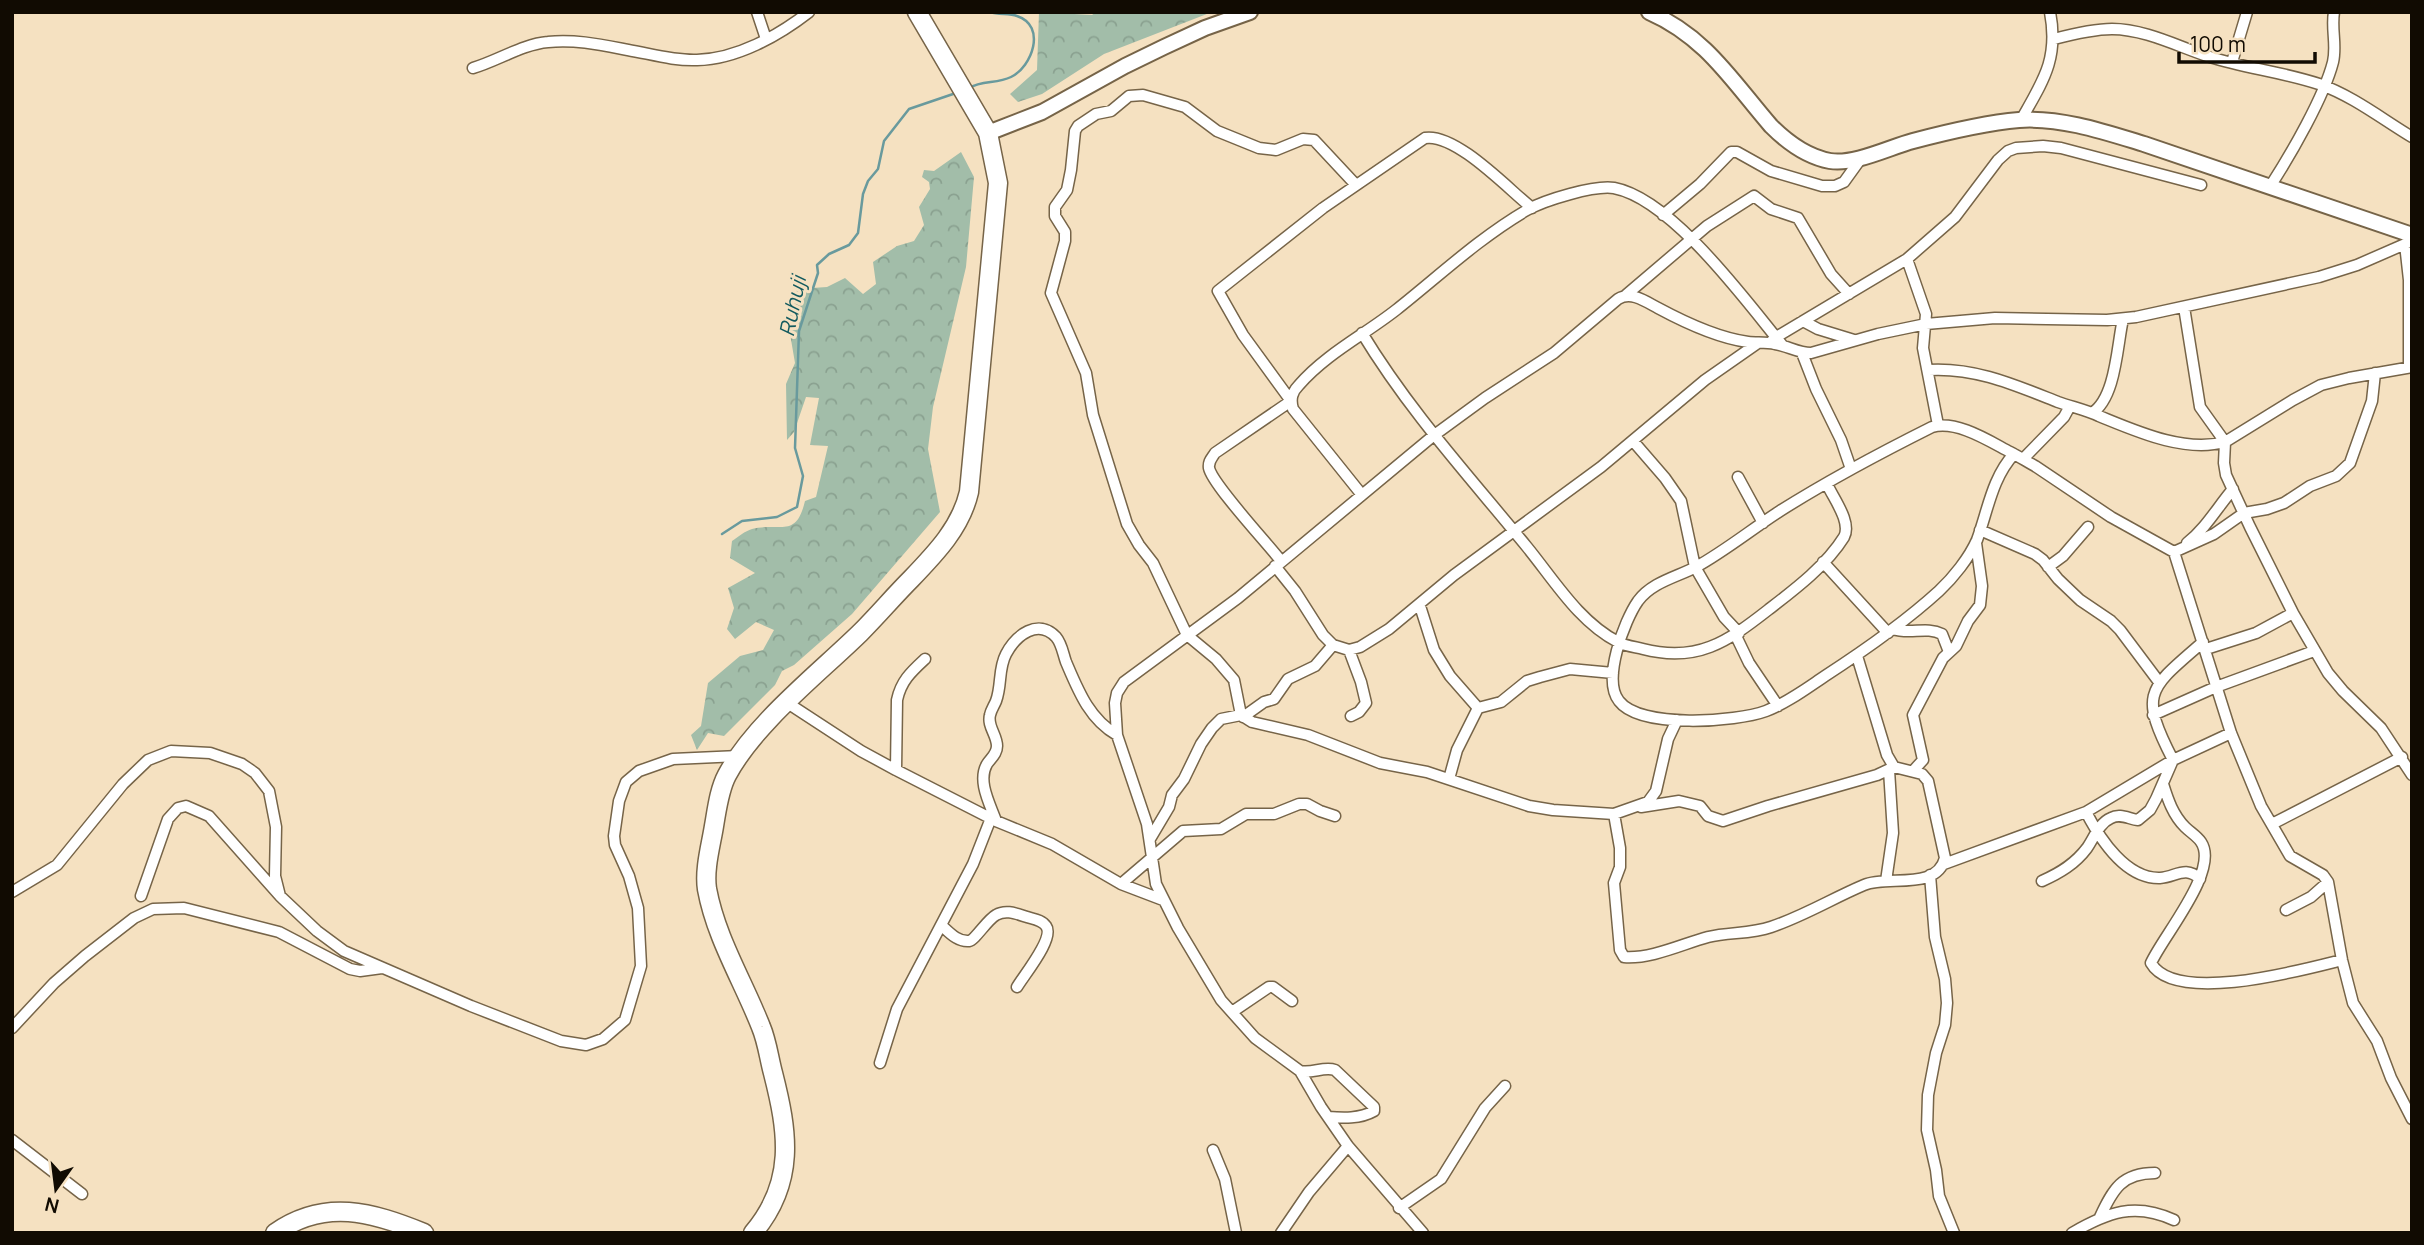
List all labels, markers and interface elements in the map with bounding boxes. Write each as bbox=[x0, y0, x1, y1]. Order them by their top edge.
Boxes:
scale bar bbox=[2179, 21, 2316, 65]
text: 100 m bbox=[2190, 30, 2246, 58]
water label: Ruhuji bbox=[772, 270, 813, 339]
north arrow bbox=[21, 1154, 91, 1224]
text: N bbox=[42, 1191, 62, 1220]

